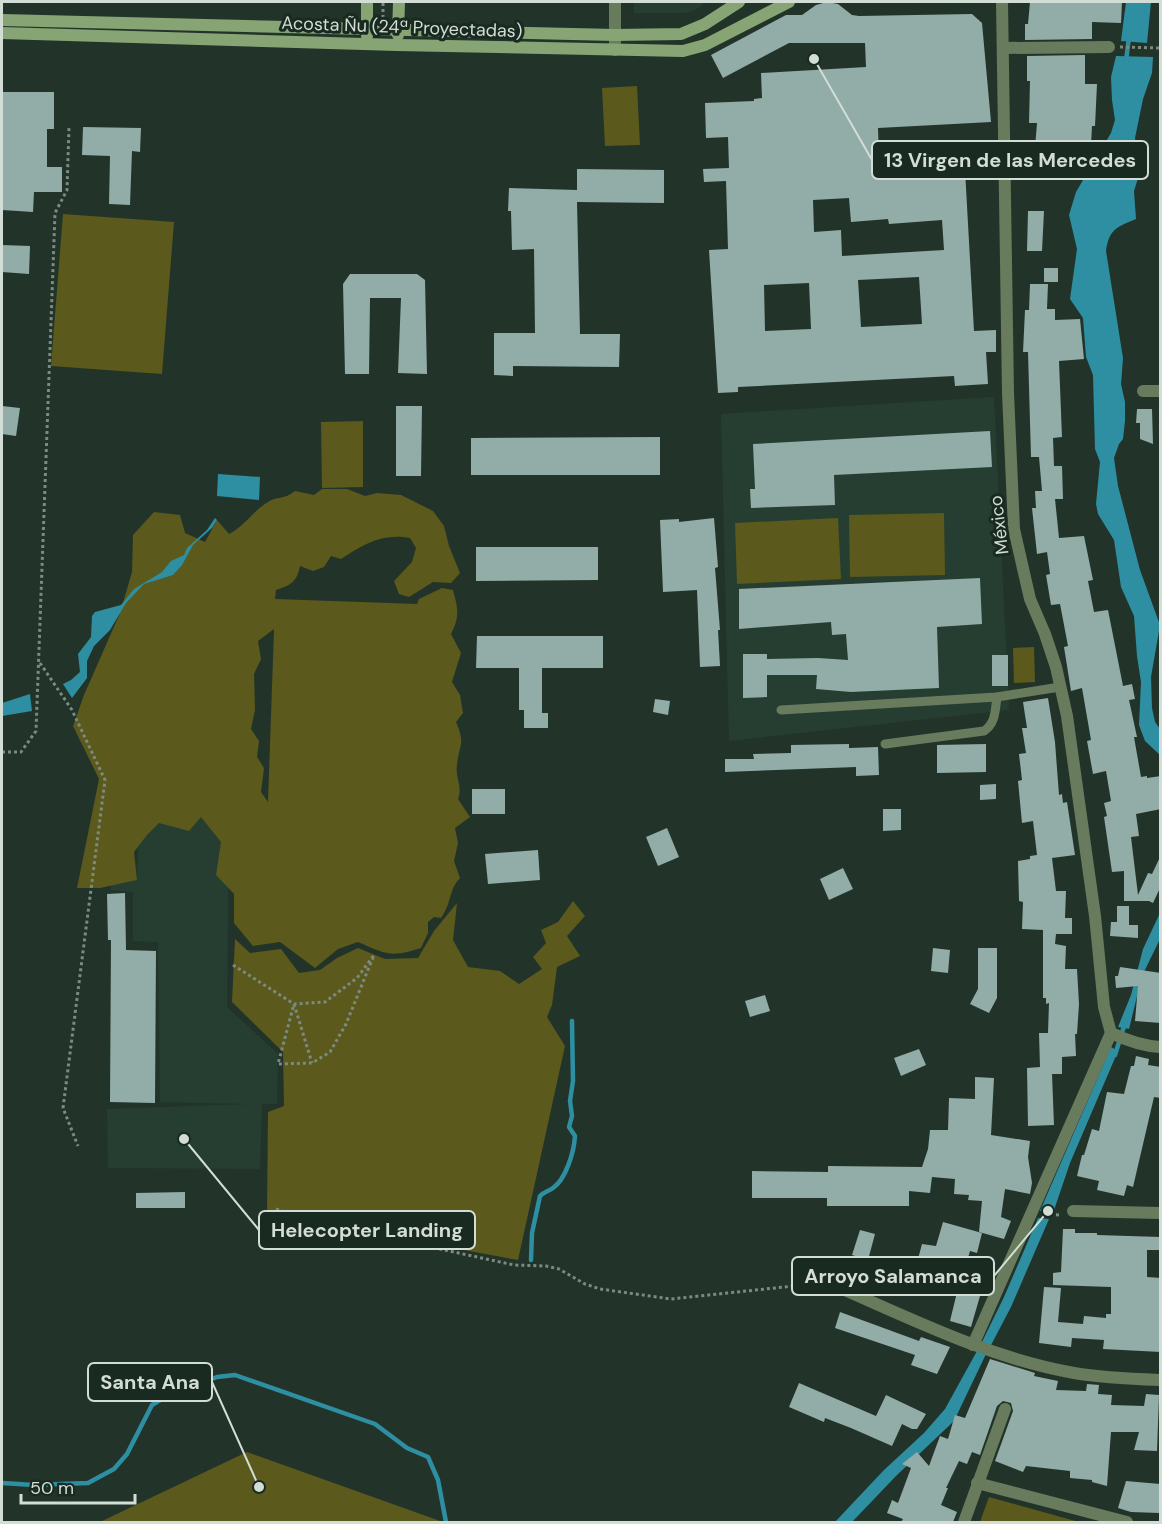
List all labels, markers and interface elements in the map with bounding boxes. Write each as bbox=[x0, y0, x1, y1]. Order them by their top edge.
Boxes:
street label: Acosta Ñu (24ª Proyectadas) bbox=[281, 11, 523, 43]
callout: 13 Virgen de las Mercedes bbox=[872, 141, 1148, 179]
text: 13 Virgen de las Mercedes bbox=[884, 147, 1136, 173]
street label: México bbox=[983, 494, 1015, 556]
callout: Helecopter Landing bbox=[259, 1211, 475, 1249]
text: Helecopter Landing bbox=[271, 1217, 463, 1243]
callout: Arroyo Salamanca bbox=[792, 1257, 994, 1295]
text: Arroyo Salamanca bbox=[804, 1263, 982, 1289]
callout: Santa Ana bbox=[88, 1363, 212, 1401]
text: Santa Ana bbox=[100, 1369, 200, 1395]
scale bar bbox=[21, 1467, 135, 1505]
text: 50 m bbox=[30, 1476, 74, 1500]

